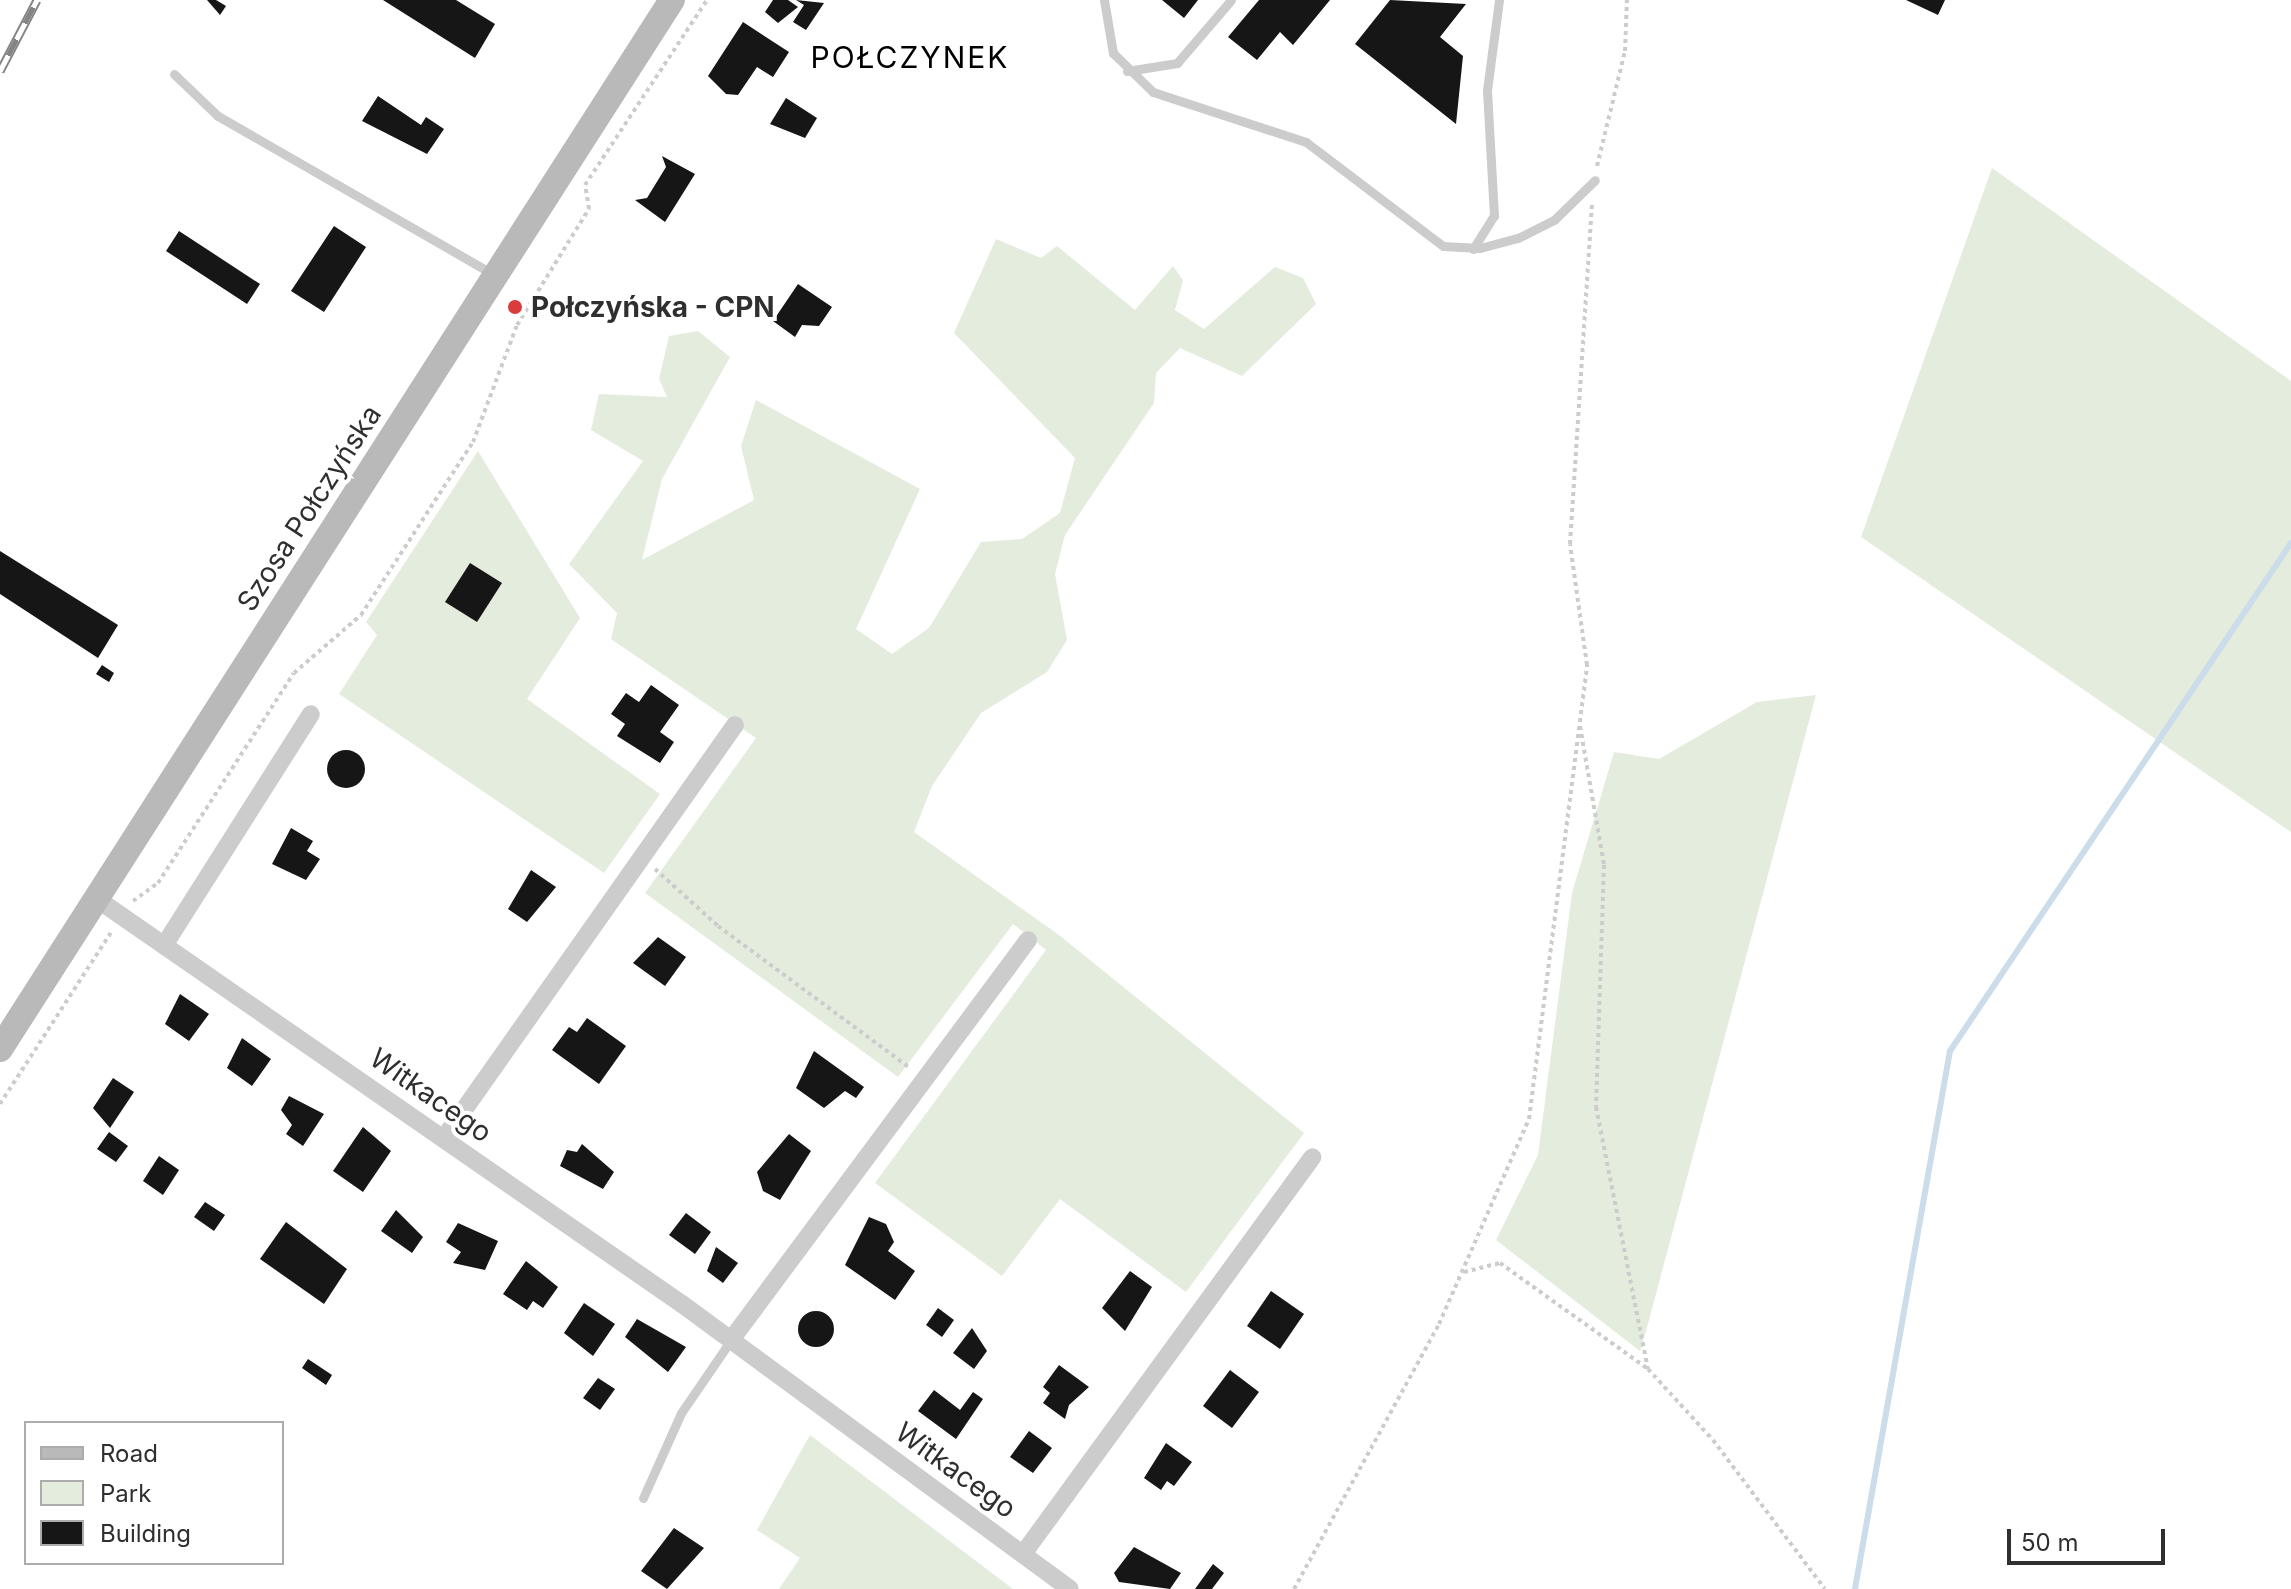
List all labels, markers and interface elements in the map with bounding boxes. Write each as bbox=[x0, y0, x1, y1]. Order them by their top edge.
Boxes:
district label: POŁCZYNEK bbox=[810, 39, 1010, 75]
place label: Połczyńska - CPN bbox=[531, 290, 775, 324]
marker: Połczyńska - CPN bbox=[506, 298, 524, 316]
street label: Szosa Połczyńska bbox=[230, 399, 388, 617]
street label: Witkacego bbox=[364, 1041, 498, 1149]
street label: Witkacego bbox=[889, 1415, 1023, 1525]
legend bbox=[24, 1421, 284, 1565]
text: Road bbox=[100, 1439, 158, 1468]
text: Park bbox=[100, 1479, 151, 1508]
scale bar bbox=[2011, 1513, 2169, 1563]
text: Building bbox=[100, 1519, 191, 1548]
text: 50 m bbox=[2021, 1528, 2079, 1557]

